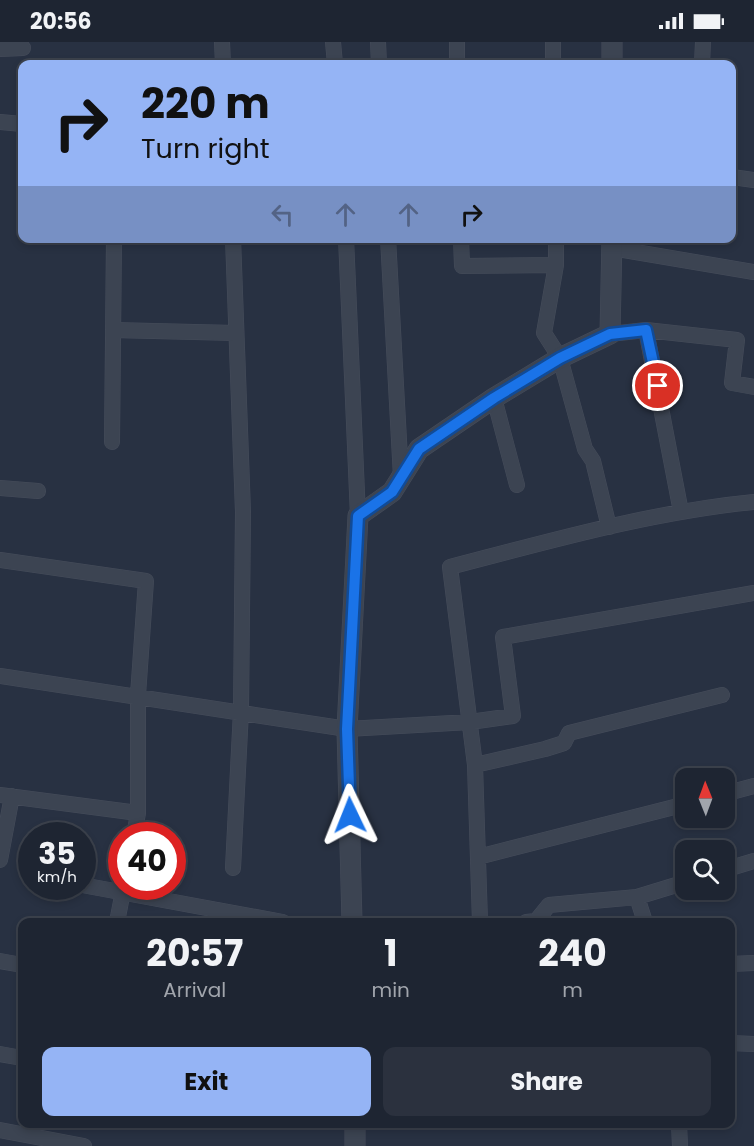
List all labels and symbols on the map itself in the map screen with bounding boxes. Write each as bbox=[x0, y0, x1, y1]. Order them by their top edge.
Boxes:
pin bbox=[632, 360, 683, 411]
north arrow bbox=[675, 768, 735, 828]
position arrow bbox=[318, 783, 382, 847]
speed limit sign: 40 bbox=[108, 822, 186, 900]

